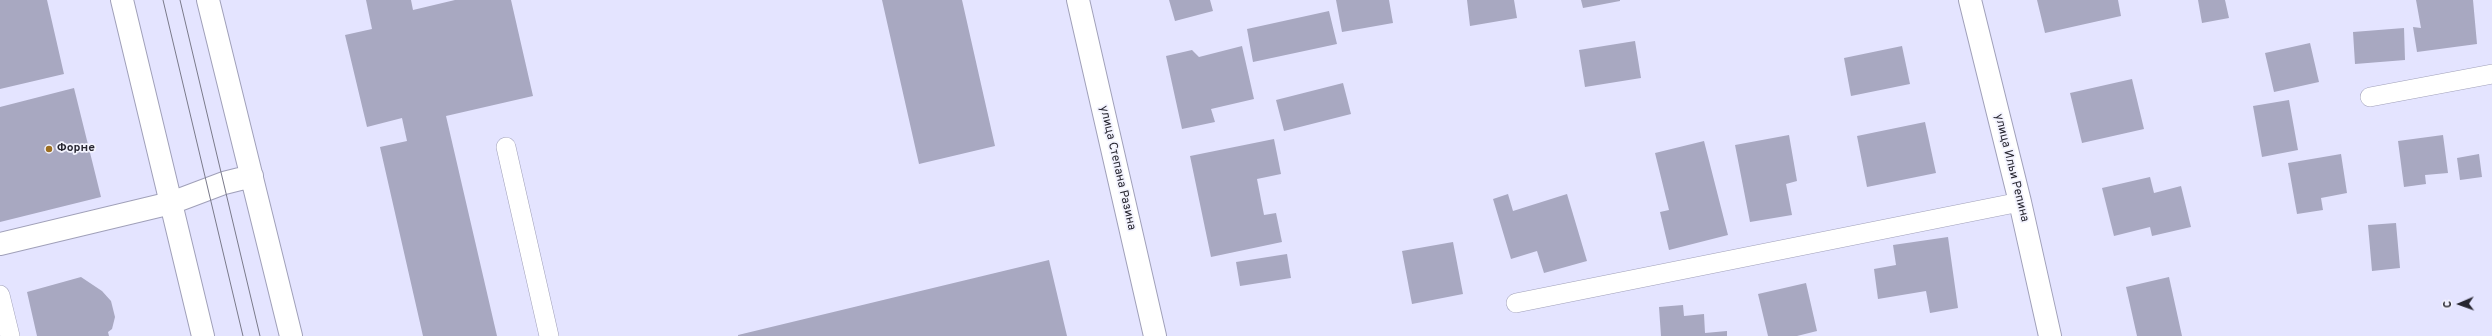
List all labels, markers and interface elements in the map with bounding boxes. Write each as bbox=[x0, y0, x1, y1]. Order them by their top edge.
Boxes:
street label: улица Степана Разина bbox=[1096, 104, 1138, 232]
street label: улица Ильи Репина bbox=[1991, 112, 2031, 224]
place label: Форне bbox=[57, 142, 95, 156]
marker: Форне bbox=[44, 144, 54, 154]
north arrow bbox=[2440, 284, 2480, 324]
text: С bbox=[2441, 301, 2455, 308]

